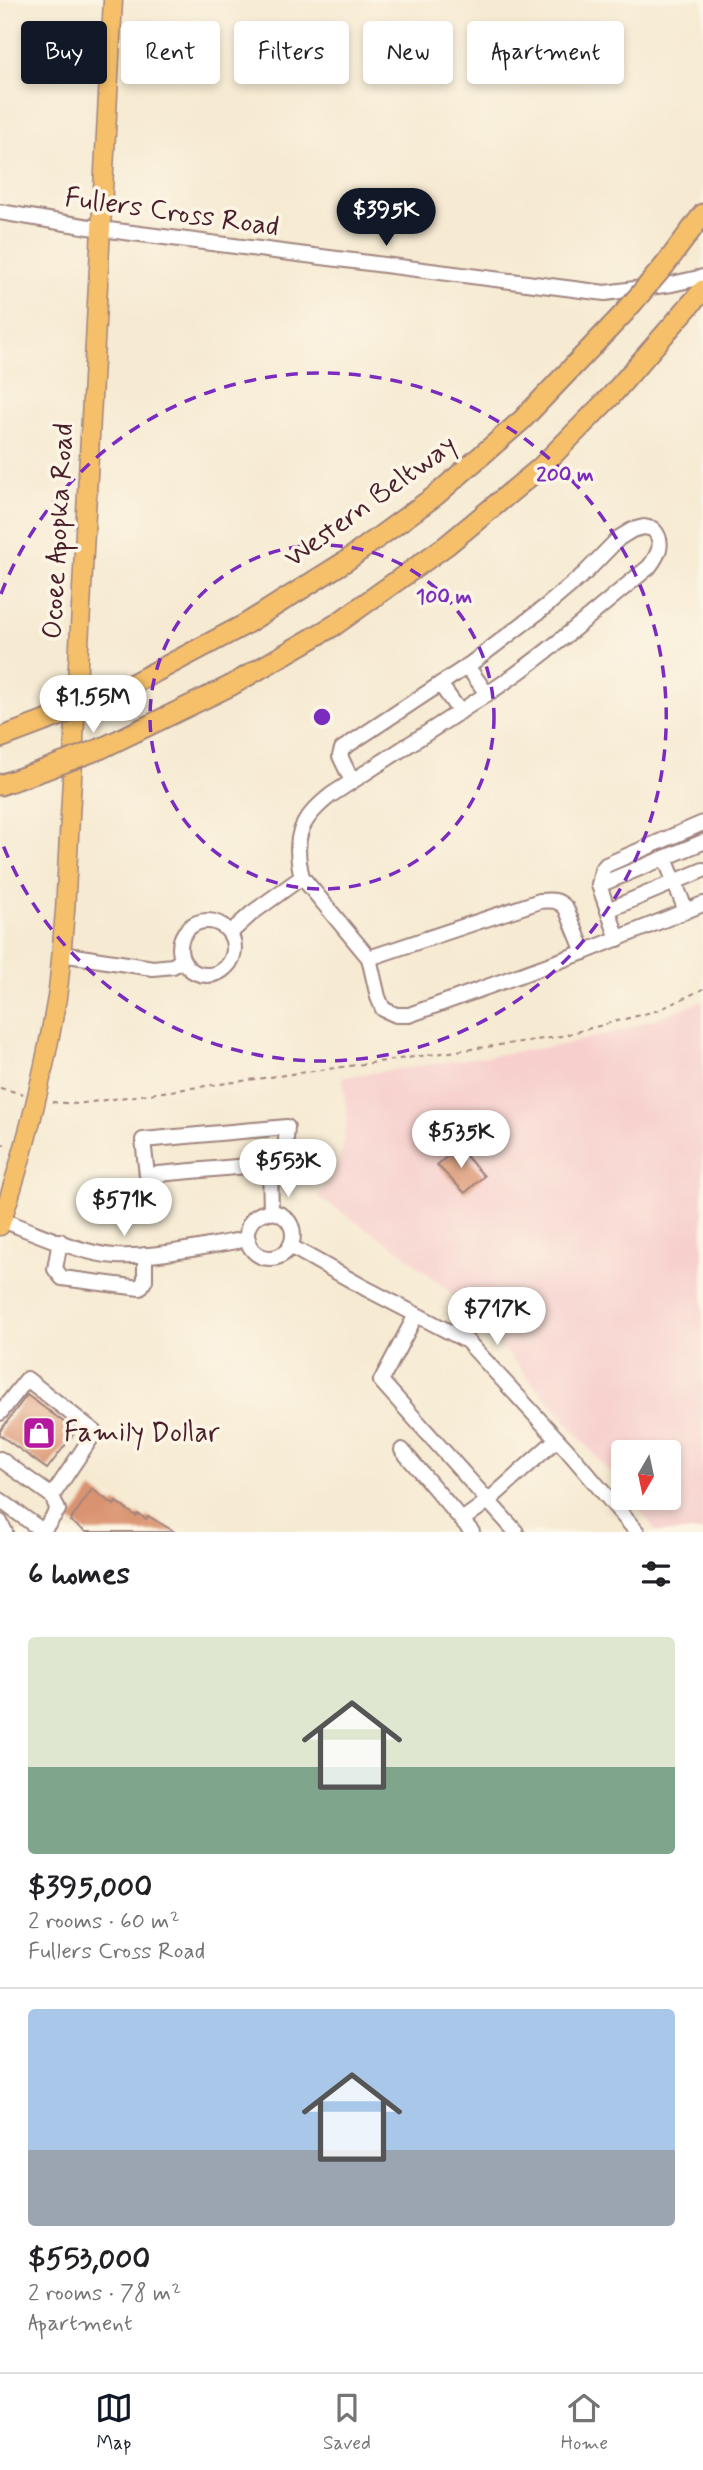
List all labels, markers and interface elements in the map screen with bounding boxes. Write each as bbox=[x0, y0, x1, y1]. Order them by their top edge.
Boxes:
chip: Buy bbox=[21, 21, 107, 84]
chip: Rent bbox=[121, 21, 220, 84]
chip: Filters bbox=[234, 21, 349, 84]
chip: New bbox=[363, 21, 453, 84]
chip: Apartment bbox=[467, 21, 624, 84]
street label: Fullers Cross Road bbox=[63, 180, 281, 246]
pin: $395K bbox=[337, 188, 435, 248]
text: $395K bbox=[353, 196, 419, 226]
street label: Ocoee Apopka Road bbox=[35, 422, 86, 640]
street label: Western Beltway bbox=[278, 427, 464, 577]
text: 200 m bbox=[536, 461, 594, 489]
text: 100 m bbox=[416, 583, 472, 611]
pin: $1.55M bbox=[36, 676, 150, 735]
text: $1.55M bbox=[56, 683, 130, 713]
centre of rings bbox=[310, 705, 334, 729]
pin: $535K bbox=[412, 1110, 510, 1170]
text: $535K bbox=[428, 1118, 494, 1148]
pin: $553K bbox=[239, 1140, 337, 1199]
text: $553K bbox=[255, 1147, 321, 1177]
pin: $571K bbox=[75, 1178, 173, 1238]
text: $571K bbox=[92, 1186, 156, 1216]
pin: $717K bbox=[448, 1288, 546, 1347]
text: $717K bbox=[464, 1295, 530, 1325]
shop icon: Family Dollar bbox=[20, 1414, 58, 1452]
place label: Family Dollar bbox=[64, 1415, 220, 1452]
north arrow bbox=[611, 1440, 681, 1510]
map controls bbox=[611, 1440, 681, 1510]
text: 6 homes bbox=[28, 1555, 130, 1594]
icon: filters bbox=[637, 1555, 675, 1593]
icon: home bbox=[289, 1682, 415, 1808]
text: $395,000 bbox=[28, 1868, 152, 1907]
text: 2 rooms · 60 m² bbox=[28, 1907, 180, 1937]
text: Fullers Cross Road bbox=[28, 1937, 205, 1967]
icon: home bbox=[289, 2054, 415, 2180]
text: $553,000 bbox=[28, 2240, 150, 2279]
text: 2 rooms · 78 m² bbox=[28, 2279, 181, 2309]
text: Apartment bbox=[28, 2309, 133, 2339]
tab: Map bbox=[95, 2389, 133, 2456]
tab: Saved bbox=[323, 2389, 371, 2456]
tab: Home bbox=[561, 2389, 608, 2456]

